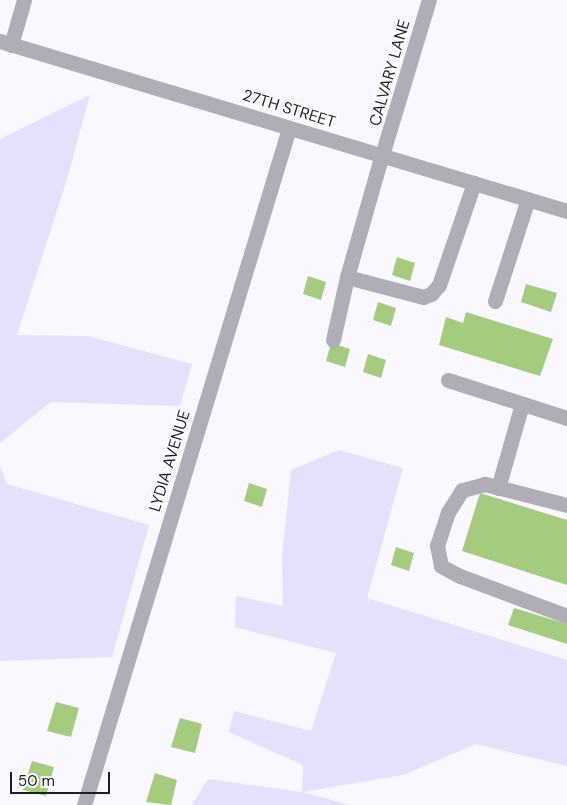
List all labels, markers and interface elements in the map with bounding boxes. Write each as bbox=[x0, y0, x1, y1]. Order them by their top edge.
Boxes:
street label: CALVARY LANE bbox=[366, 18, 414, 128]
street label: 27TH STREET bbox=[240, 86, 338, 132]
street label: LYDIA AVENUE bbox=[145, 408, 195, 514]
scale bar bbox=[12, 762, 112, 794]
text: 50 m bbox=[18, 771, 55, 791]

